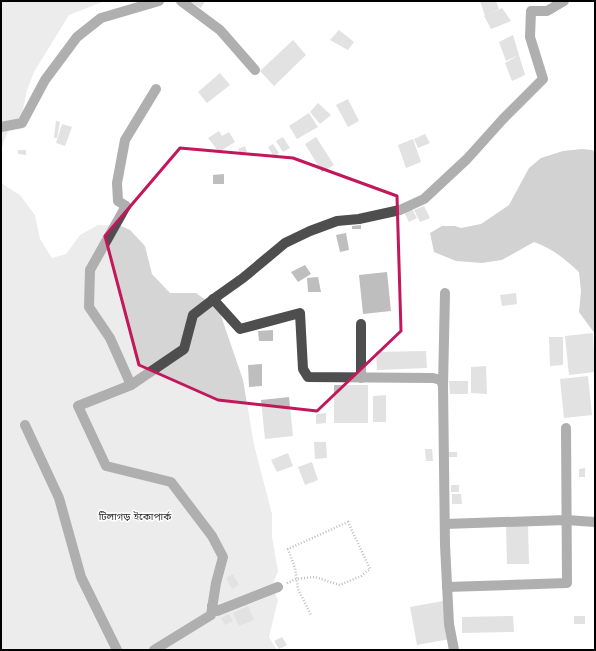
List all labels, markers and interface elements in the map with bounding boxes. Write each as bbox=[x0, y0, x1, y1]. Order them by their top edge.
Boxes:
park label: টিলাগড় ইকোপার্ক bbox=[98, 511, 172, 522]

